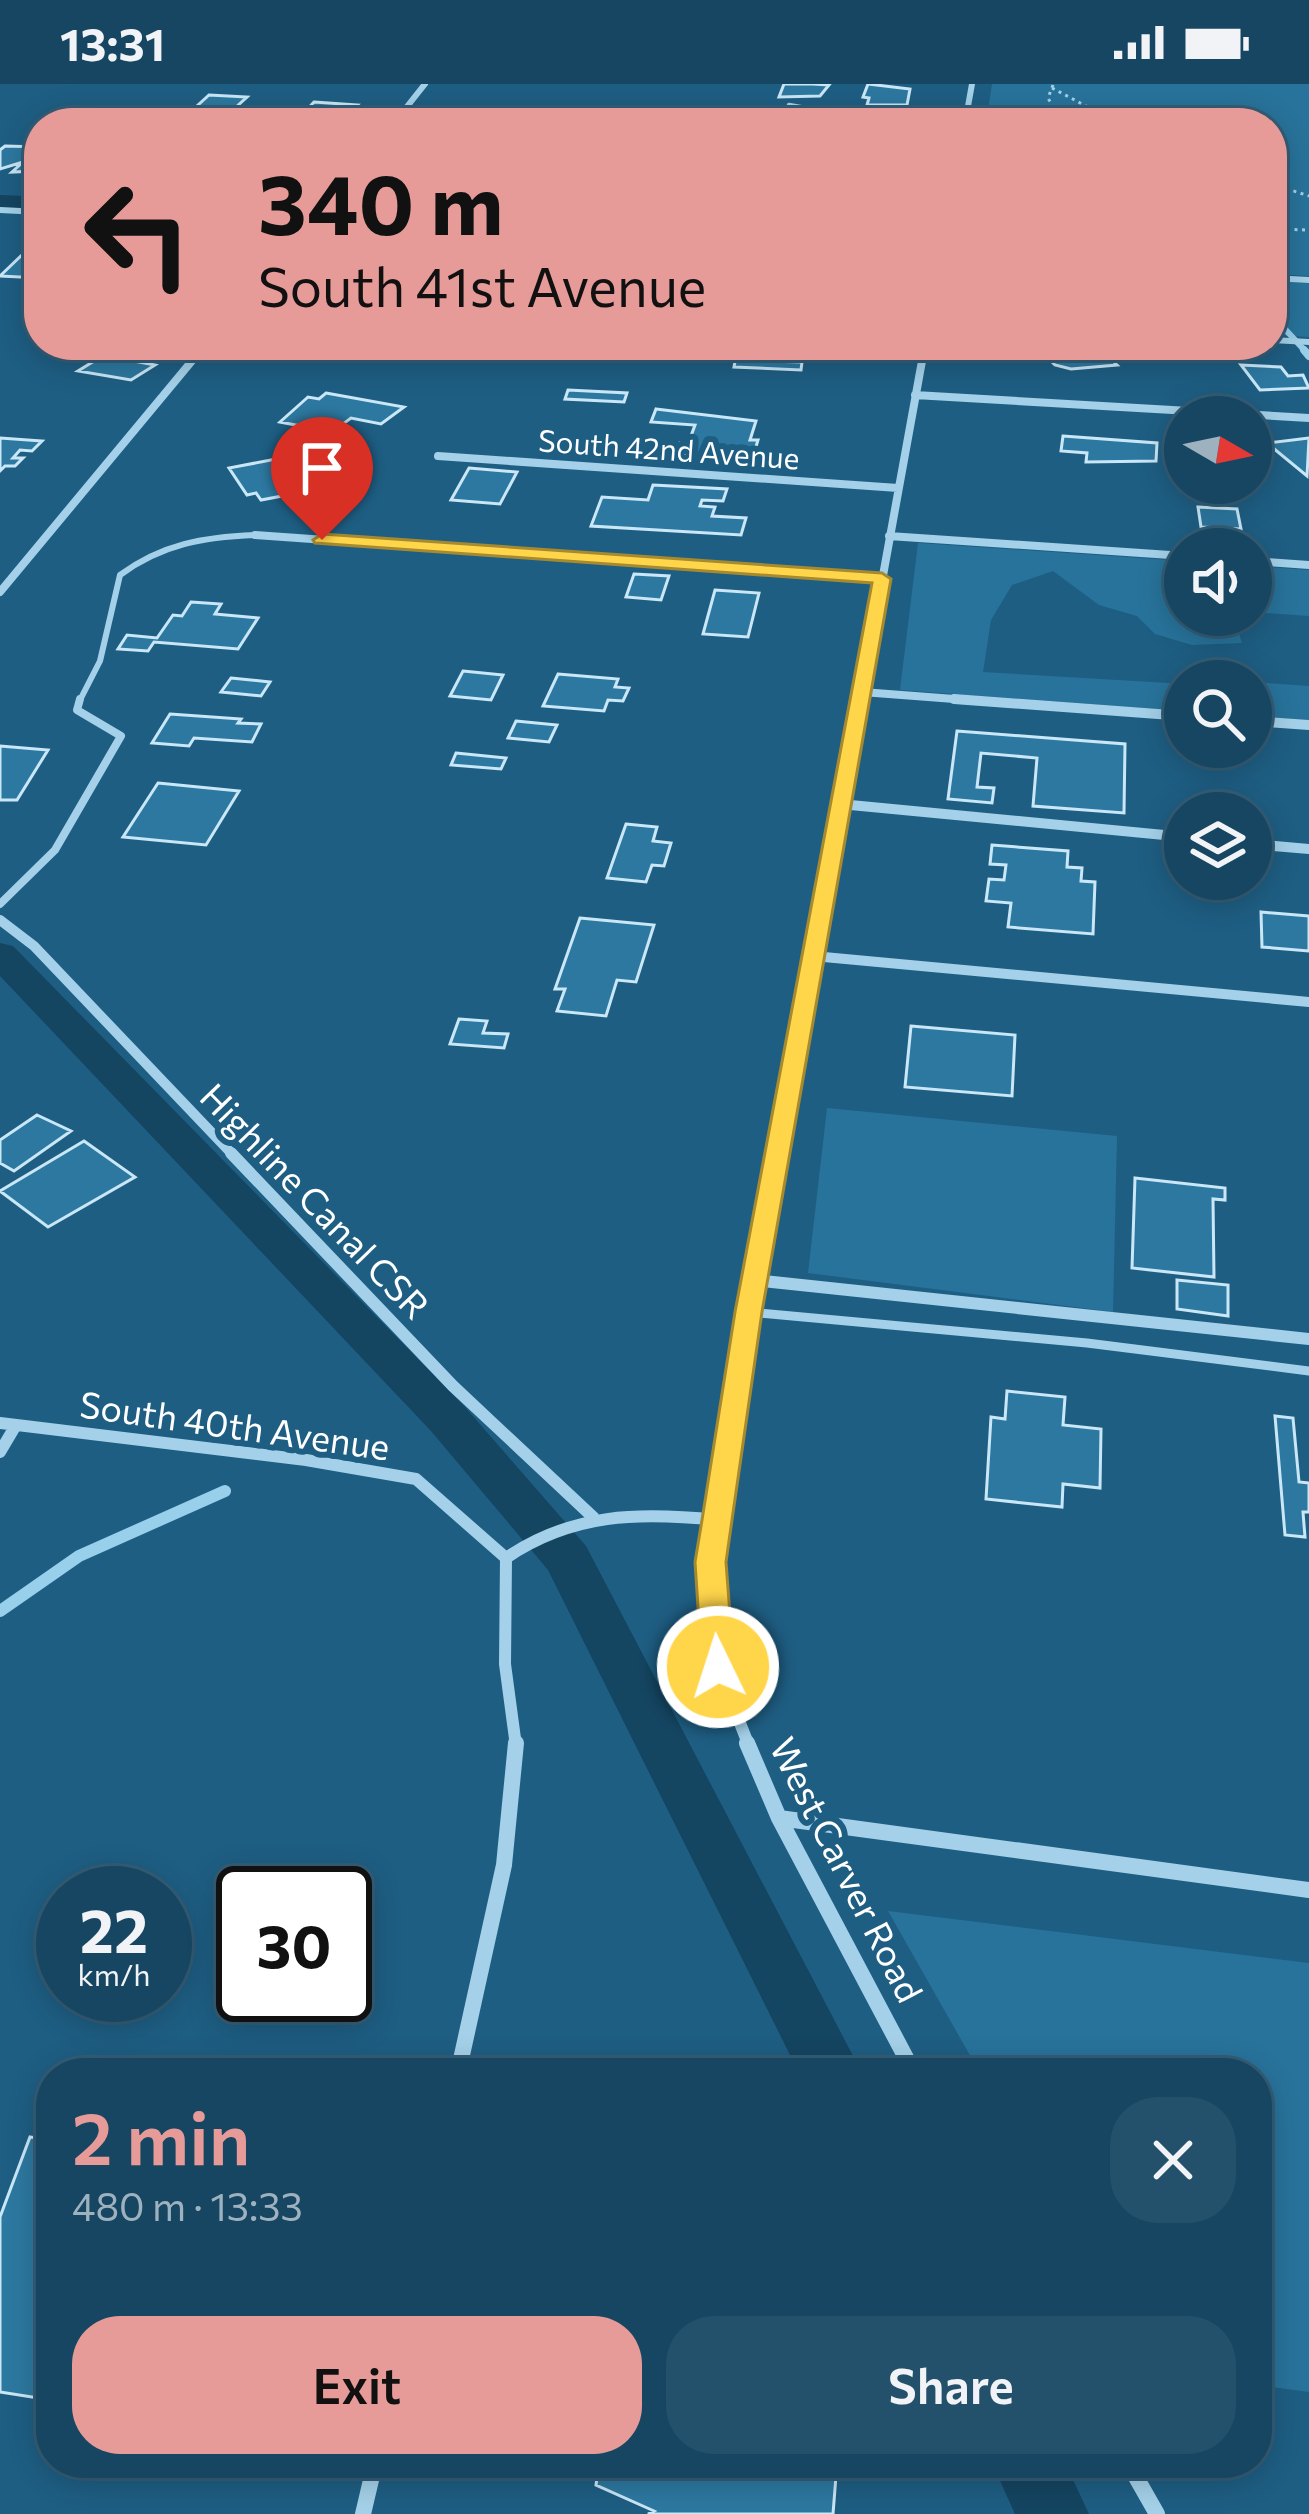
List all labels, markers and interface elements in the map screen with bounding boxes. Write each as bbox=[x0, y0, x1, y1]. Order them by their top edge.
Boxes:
text: 13:31 bbox=[60, 15, 165, 70]
text: 340 m bbox=[258, 150, 504, 252]
icon: left bbox=[60, 156, 216, 312]
text: South 41st Avenue bbox=[258, 252, 706, 318]
north arrow bbox=[1164, 396, 1272, 504]
map controls bbox=[1164, 396, 1272, 900]
pin bbox=[271, 417, 373, 540]
street label: South 42nd Avenue bbox=[537, 420, 801, 476]
icon: arrive bbox=[289, 435, 355, 501]
button: sound bbox=[1164, 528, 1272, 636]
button: search bbox=[1164, 660, 1272, 768]
button: layers bbox=[1164, 792, 1272, 900]
street label: Highline Canal CSR bbox=[192, 1073, 440, 1327]
street label: South 40th Avenue bbox=[77, 1380, 393, 1468]
position arrow bbox=[655, 1604, 781, 1730]
street label: West Carver Road bbox=[762, 1729, 934, 2009]
speed limit sign: 30 bbox=[216, 1866, 372, 2022]
text: 22 bbox=[80, 1892, 148, 1965]
text: km/h bbox=[78, 1955, 150, 1992]
text: 2 min bbox=[72, 2092, 250, 2180]
button: close bbox=[1110, 2097, 1236, 2223]
text: 480 m · 13:33 bbox=[72, 2181, 303, 2229]
button: Exit bbox=[72, 2316, 642, 2454]
button: Share bbox=[666, 2316, 1236, 2454]

